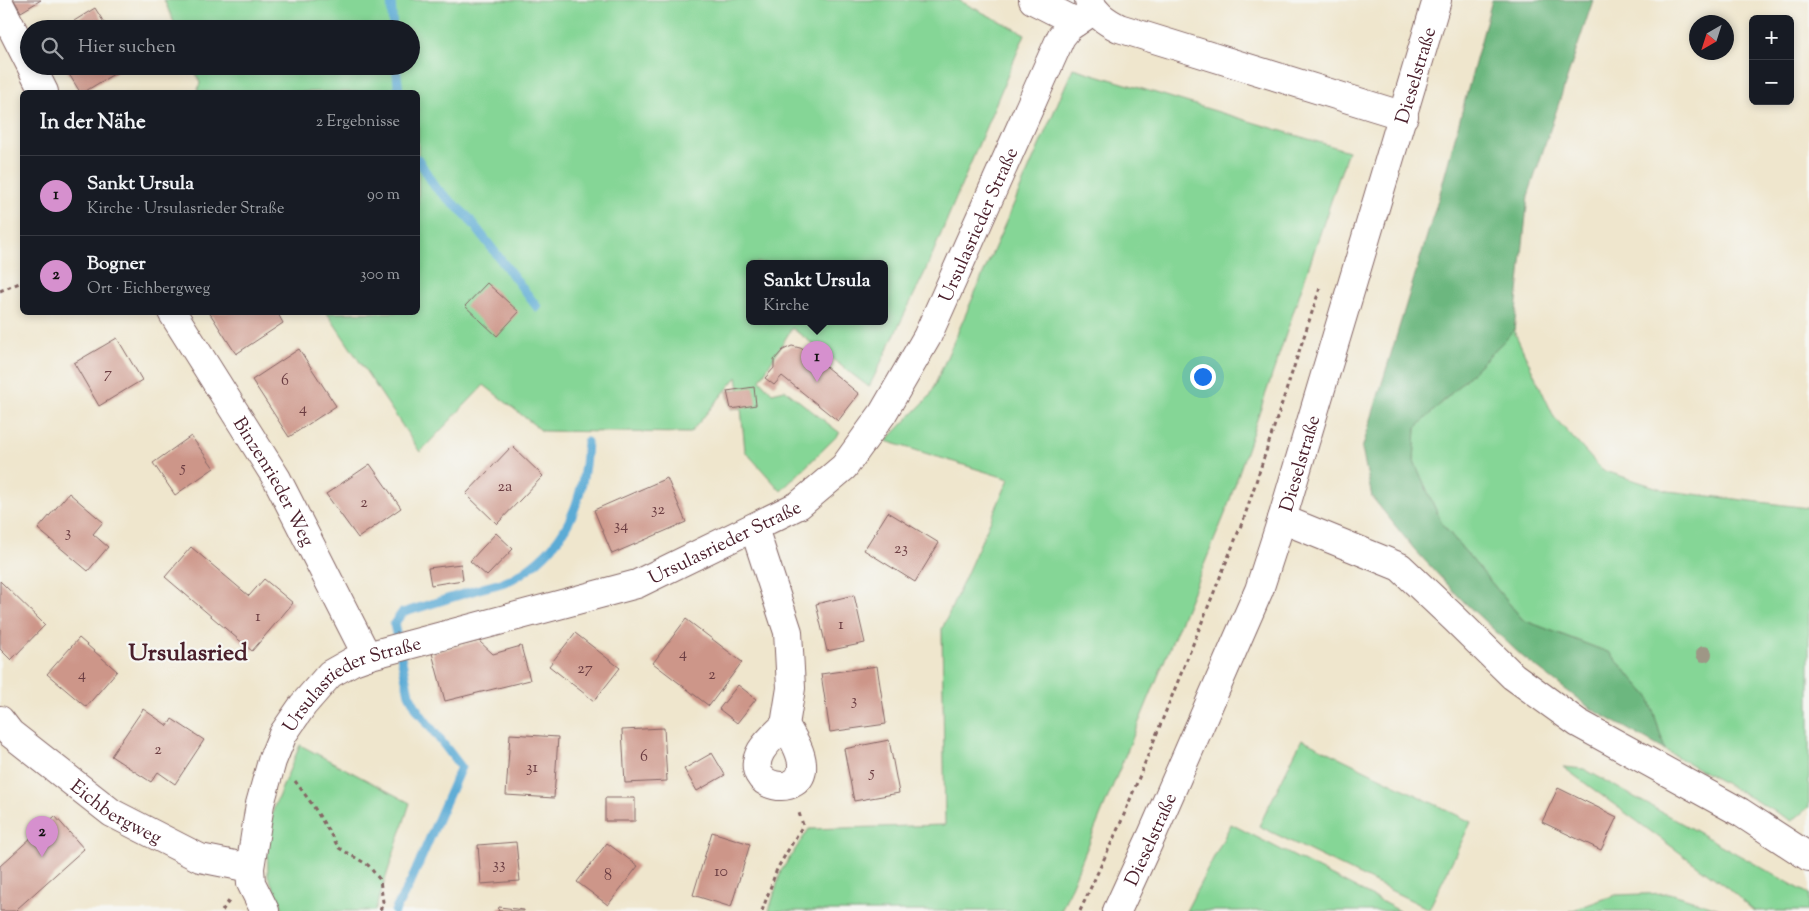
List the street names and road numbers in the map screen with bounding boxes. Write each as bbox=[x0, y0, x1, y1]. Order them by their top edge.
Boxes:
street label: Dieselstraße bbox=[1390, 24, 1444, 127]
street label: Ursulasrieder Straße bbox=[933, 143, 1026, 307]
street label: Binzenrieder Weg bbox=[225, 412, 320, 552]
street label: Dieselstraße bbox=[1274, 412, 1328, 515]
street label: Ursulasrieder Straße bbox=[644, 495, 806, 592]
street label: Ursulasrieder Straße bbox=[277, 631, 424, 739]
street label: Eichbergweg bbox=[64, 774, 166, 852]
street label: Dieselstraße bbox=[1119, 789, 1185, 891]

